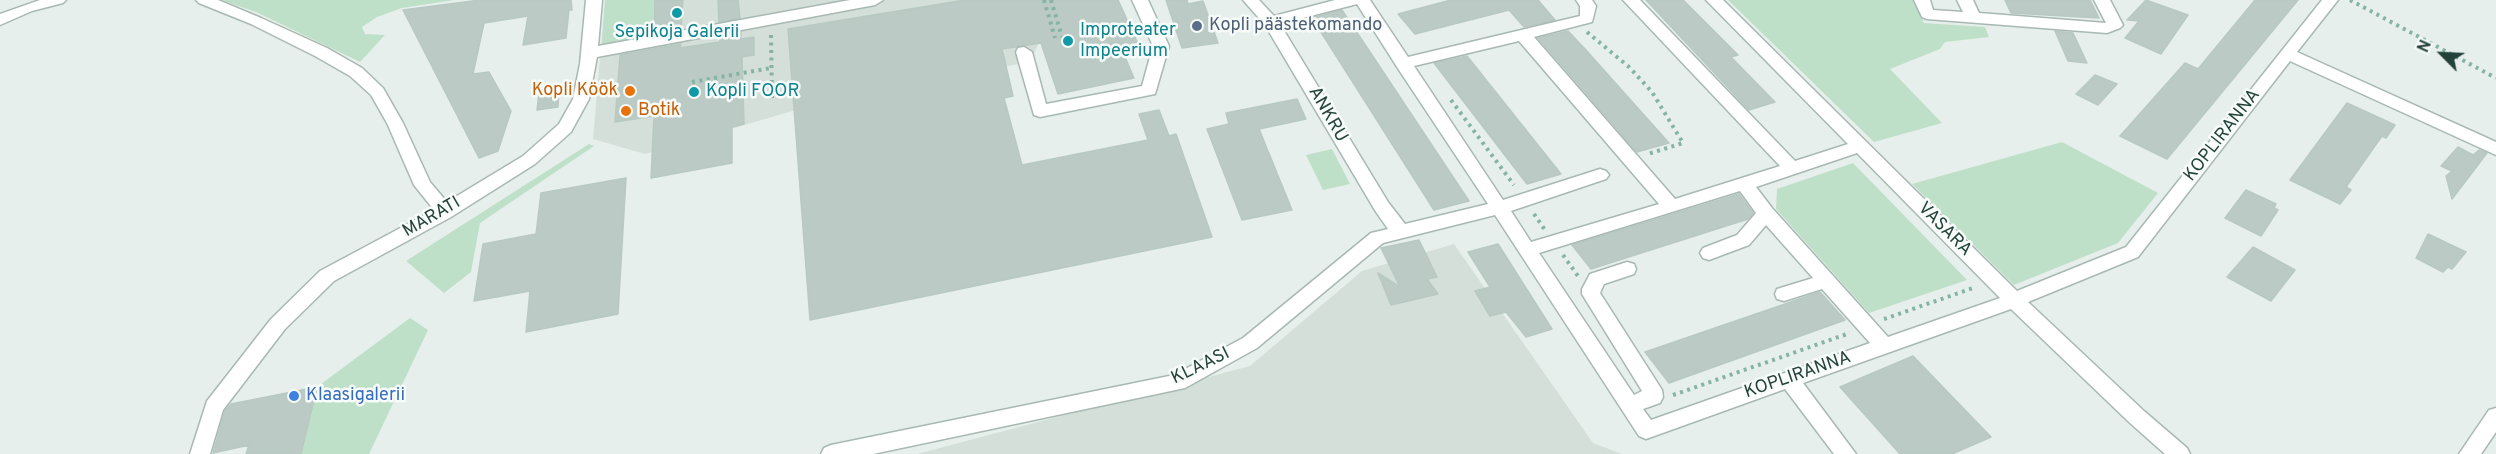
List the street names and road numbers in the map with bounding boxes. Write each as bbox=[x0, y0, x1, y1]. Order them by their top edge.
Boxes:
street label: ANKRU bbox=[1303, 83, 1351, 147]
street label: KOPLIRANNA bbox=[2180, 85, 2266, 187]
street label: MARATI bbox=[399, 193, 465, 243]
street label: VASARA bbox=[1912, 198, 1976, 262]
street label: KLAASI bbox=[1168, 344, 1234, 390]
street label: KOPLIRANNA bbox=[1742, 348, 1854, 404]

